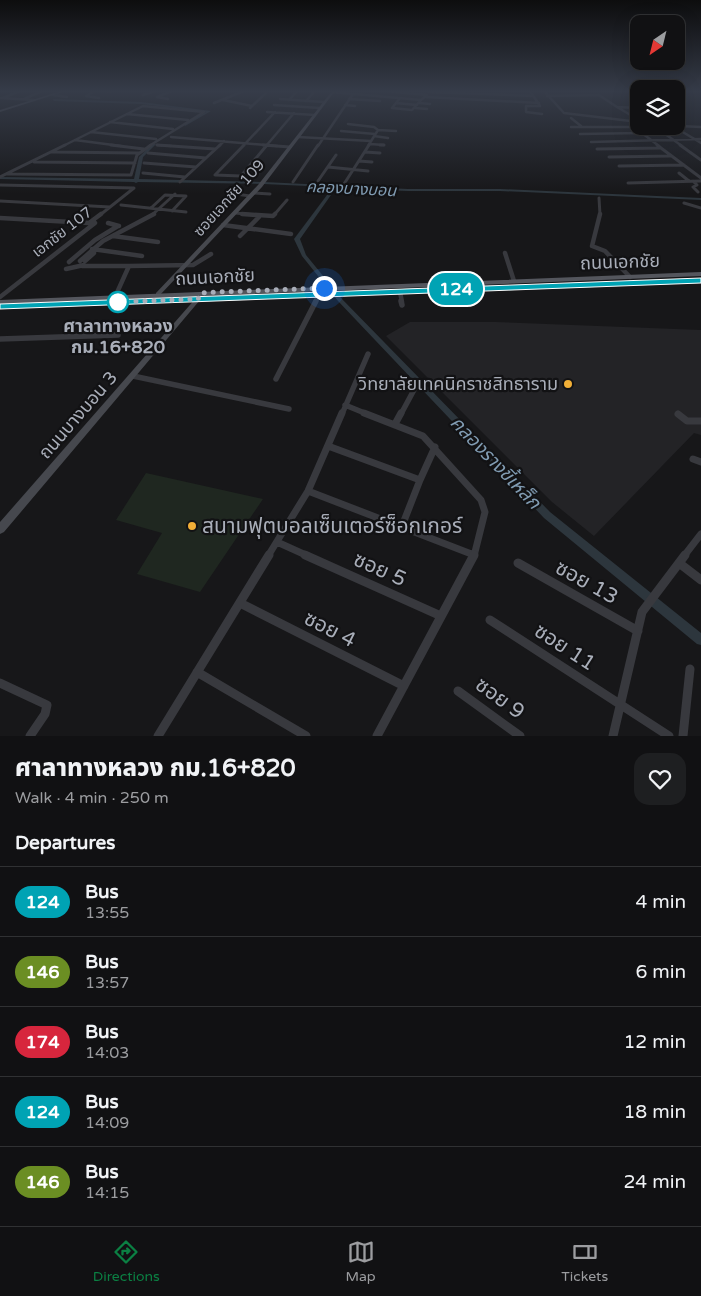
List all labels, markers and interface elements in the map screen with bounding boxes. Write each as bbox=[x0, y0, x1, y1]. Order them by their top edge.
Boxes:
north arrow bbox=[630, 15, 685, 70]
map controls bbox=[630, 15, 685, 135]
button: layers bbox=[630, 80, 685, 135]
street label: ซอยเอกชัย 109 bbox=[190, 156, 268, 240]
water label: คลองบางบอน bbox=[305, 177, 398, 201]
street label: เอกชัย 107 bbox=[28, 203, 96, 261]
street label: ถนนเอกชัย bbox=[580, 250, 660, 274]
street label: ถนนเอกชัย bbox=[175, 264, 255, 290]
line badge: 124 bbox=[427, 273, 485, 305]
your location bbox=[312, 276, 337, 301]
text: 124 bbox=[439, 278, 473, 300]
marker: ศาลาทางหลวง กม.16+820 bbox=[107, 291, 129, 313]
place label: ศาลาทางหลวง กม.16+820 bbox=[63, 315, 173, 358]
street label: ถนนบางบอน 3 bbox=[34, 367, 122, 463]
place label: วิทยาลัยเทคนิคราชสิทธาราม bbox=[357, 373, 558, 395]
marker: วิทยาลัยเทคนิคราชสิทธาราม bbox=[562, 378, 574, 390]
water label: คลองรางขี้เหล็ก bbox=[446, 410, 548, 514]
place label: สนามฟุตบอลเซ็นเตอร์ซ็อกเกอร์ bbox=[202, 513, 463, 539]
marker: สนามฟุตบอลเซ็นเตอร์ซ็อกเกอร์ bbox=[186, 520, 198, 532]
street label: ซอย 5 bbox=[350, 547, 410, 592]
street label: ซอย 13 bbox=[551, 555, 623, 610]
street label: ซอย 4 bbox=[300, 606, 360, 653]
street label: ซอย 11 bbox=[529, 618, 600, 676]
street label: ซอย 9 bbox=[470, 672, 529, 725]
button: heart bbox=[634, 753, 686, 805]
text: ศาลาทางหลวง กม.16+820 bbox=[15, 754, 296, 783]
text: Walk · 4 min · 250 m bbox=[15, 788, 169, 808]
text: Departures bbox=[15, 832, 115, 854]
text: Bus bbox=[85, 881, 119, 903]
text: 124 bbox=[26, 891, 59, 913]
text: 4 min bbox=[635, 891, 686, 913]
text: 13:55 bbox=[85, 903, 129, 923]
text: Bus bbox=[85, 951, 119, 973]
text: 146 bbox=[26, 961, 59, 983]
text: 6 min bbox=[635, 961, 686, 983]
text: 13:57 bbox=[85, 973, 129, 993]
text: Bus bbox=[85, 1021, 119, 1043]
text: 174 bbox=[26, 1031, 59, 1053]
text: 12 min bbox=[623, 1031, 686, 1053]
text: 14:03 bbox=[85, 1043, 129, 1063]
text: Bus bbox=[85, 1091, 119, 1113]
text: 124 bbox=[26, 1101, 59, 1123]
text: 18 min bbox=[623, 1101, 686, 1123]
text: 14:09 bbox=[85, 1113, 129, 1133]
text: Bus bbox=[85, 1161, 119, 1183]
text: 146 bbox=[26, 1171, 59, 1193]
text: 24 min bbox=[623, 1171, 686, 1193]
text: 14:15 bbox=[85, 1183, 129, 1203]
tab: Directions bbox=[93, 1238, 160, 1285]
tab: Map bbox=[345, 1238, 376, 1285]
tab: Tickets bbox=[561, 1238, 608, 1285]

